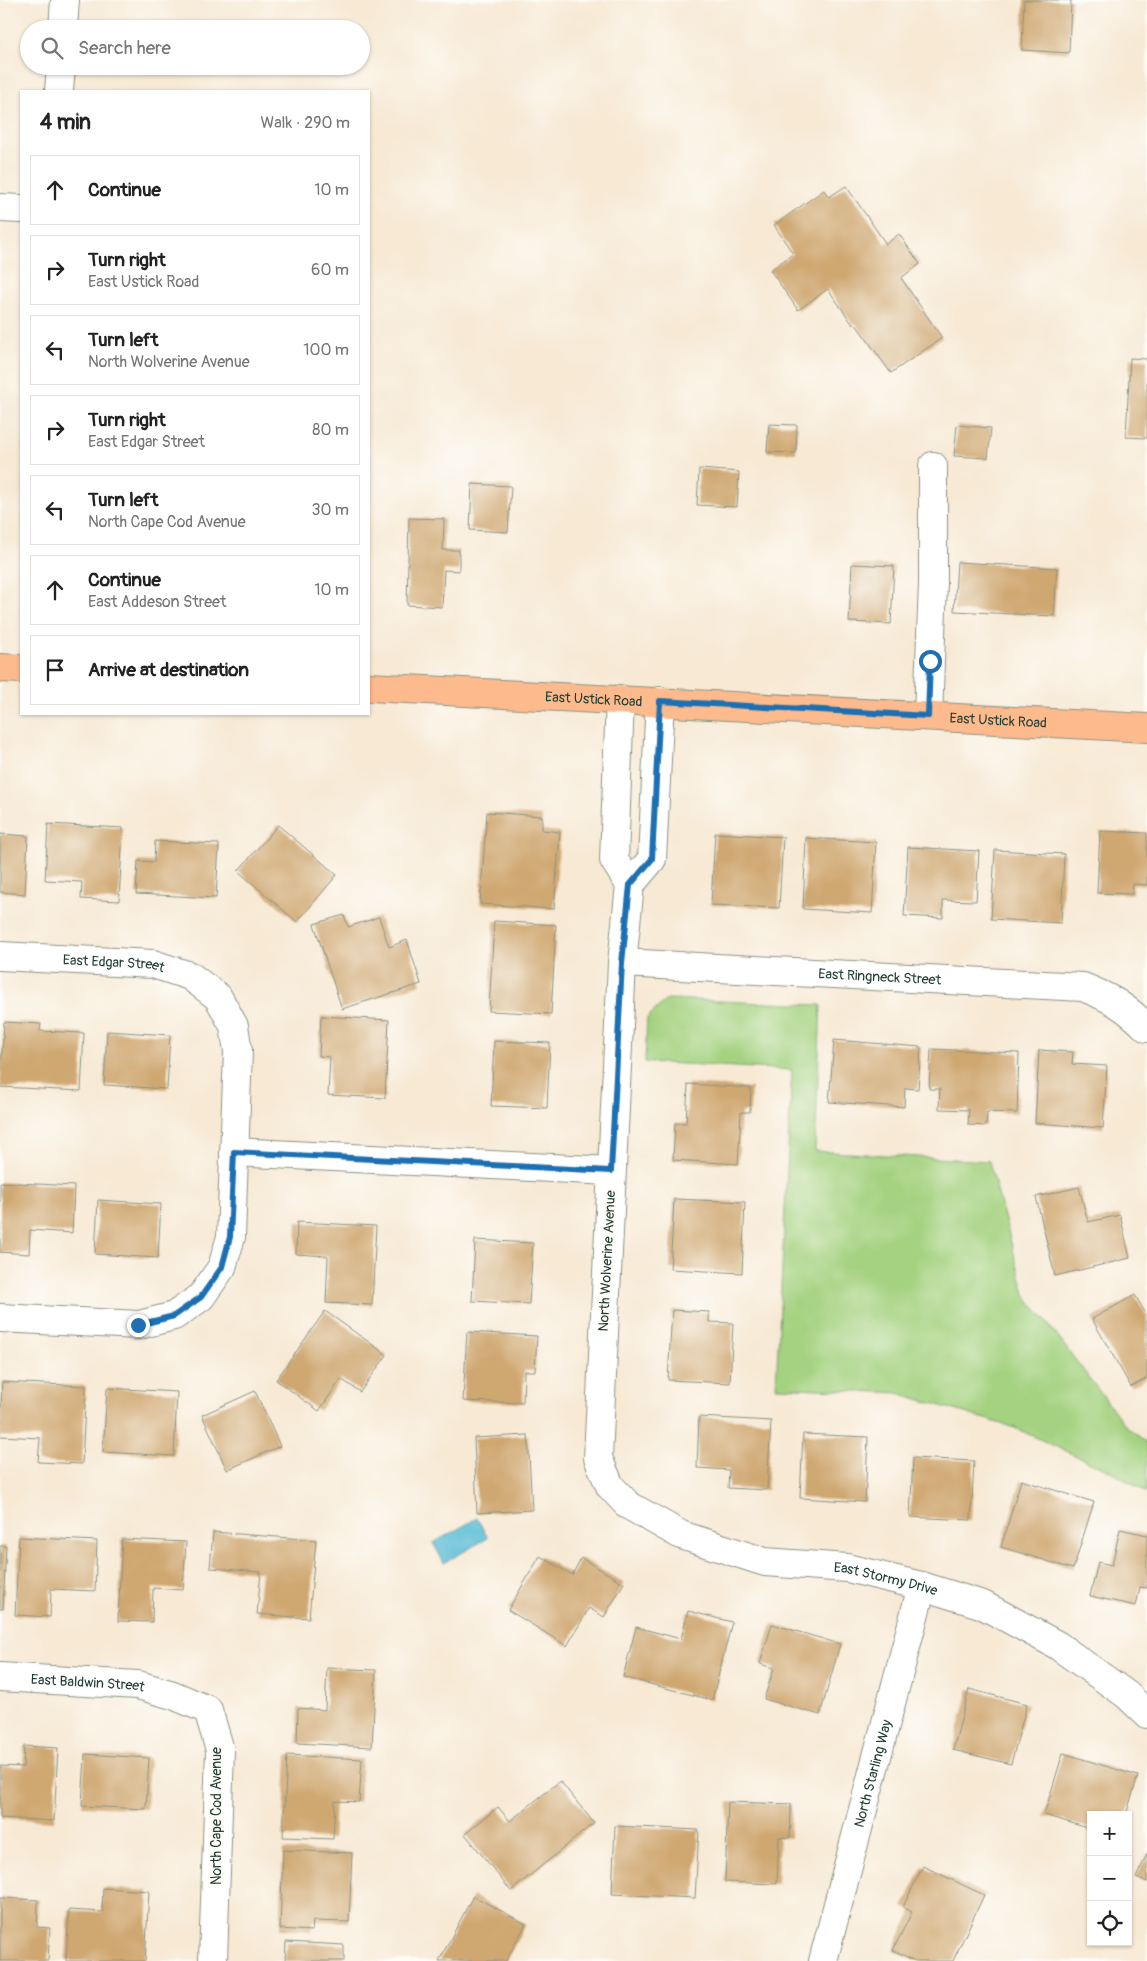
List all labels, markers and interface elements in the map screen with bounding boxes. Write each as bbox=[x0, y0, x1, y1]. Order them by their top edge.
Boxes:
search box bbox=[20, 20, 370, 75]
icon: search bbox=[38, 34, 66, 62]
text: Search here bbox=[78, 36, 171, 60]
text: 4 min bbox=[40, 109, 91, 136]
text: Walk · 290 m bbox=[261, 113, 350, 133]
icon: ahead bbox=[41, 176, 69, 204]
text: Continue bbox=[88, 178, 161, 202]
text: 10 m bbox=[314, 180, 349, 200]
text: Turn right bbox=[88, 248, 166, 272]
icon: right bbox=[41, 256, 69, 284]
text: 60 m bbox=[311, 260, 349, 280]
text: East Ustick Road bbox=[88, 272, 199, 292]
text: Turn left bbox=[88, 328, 158, 352]
icon: left bbox=[41, 336, 69, 364]
text: 100 m bbox=[303, 340, 349, 360]
text: North Wolverine Avenue bbox=[88, 352, 250, 372]
text: Turn right bbox=[88, 408, 166, 432]
icon: right bbox=[41, 416, 69, 444]
text: 80 m bbox=[312, 420, 349, 440]
text: East Edgar Street bbox=[88, 432, 205, 452]
text: Turn left bbox=[88, 488, 158, 512]
icon: left bbox=[41, 496, 69, 524]
text: 30 m bbox=[311, 500, 349, 520]
text: North Cape Cod Avenue bbox=[88, 512, 246, 532]
text: Continue bbox=[88, 568, 161, 592]
icon: ahead bbox=[41, 576, 69, 604]
text: 10 m bbox=[314, 580, 349, 600]
text: East Addeson Street bbox=[88, 592, 226, 612]
route start bbox=[919, 650, 942, 673]
icon: arrive bbox=[41, 656, 69, 684]
text: Arrive at destination bbox=[88, 658, 249, 682]
street label: East Ustick Road bbox=[545, 688, 643, 710]
street label: East Ustick Road bbox=[949, 709, 1047, 731]
street label: East Edgar Street bbox=[62, 951, 167, 976]
street label: East Ringneck Street bbox=[818, 965, 942, 988]
street label: North Wolverine Avenue bbox=[595, 1190, 619, 1332]
route end bbox=[127, 1314, 150, 1337]
street label: East Stormy Drive bbox=[833, 1559, 940, 1599]
street label: East Baldwin Street bbox=[30, 1670, 147, 1695]
street label: North Starling Way bbox=[850, 1718, 895, 1829]
street label: North Cape Cod Avenue bbox=[208, 1747, 225, 1885]
map controls bbox=[1087, 1811, 1132, 1946]
button: + bbox=[1087, 1811, 1132, 1856]
button: − bbox=[1087, 1856, 1132, 1901]
button: locate bbox=[1087, 1901, 1132, 1946]

